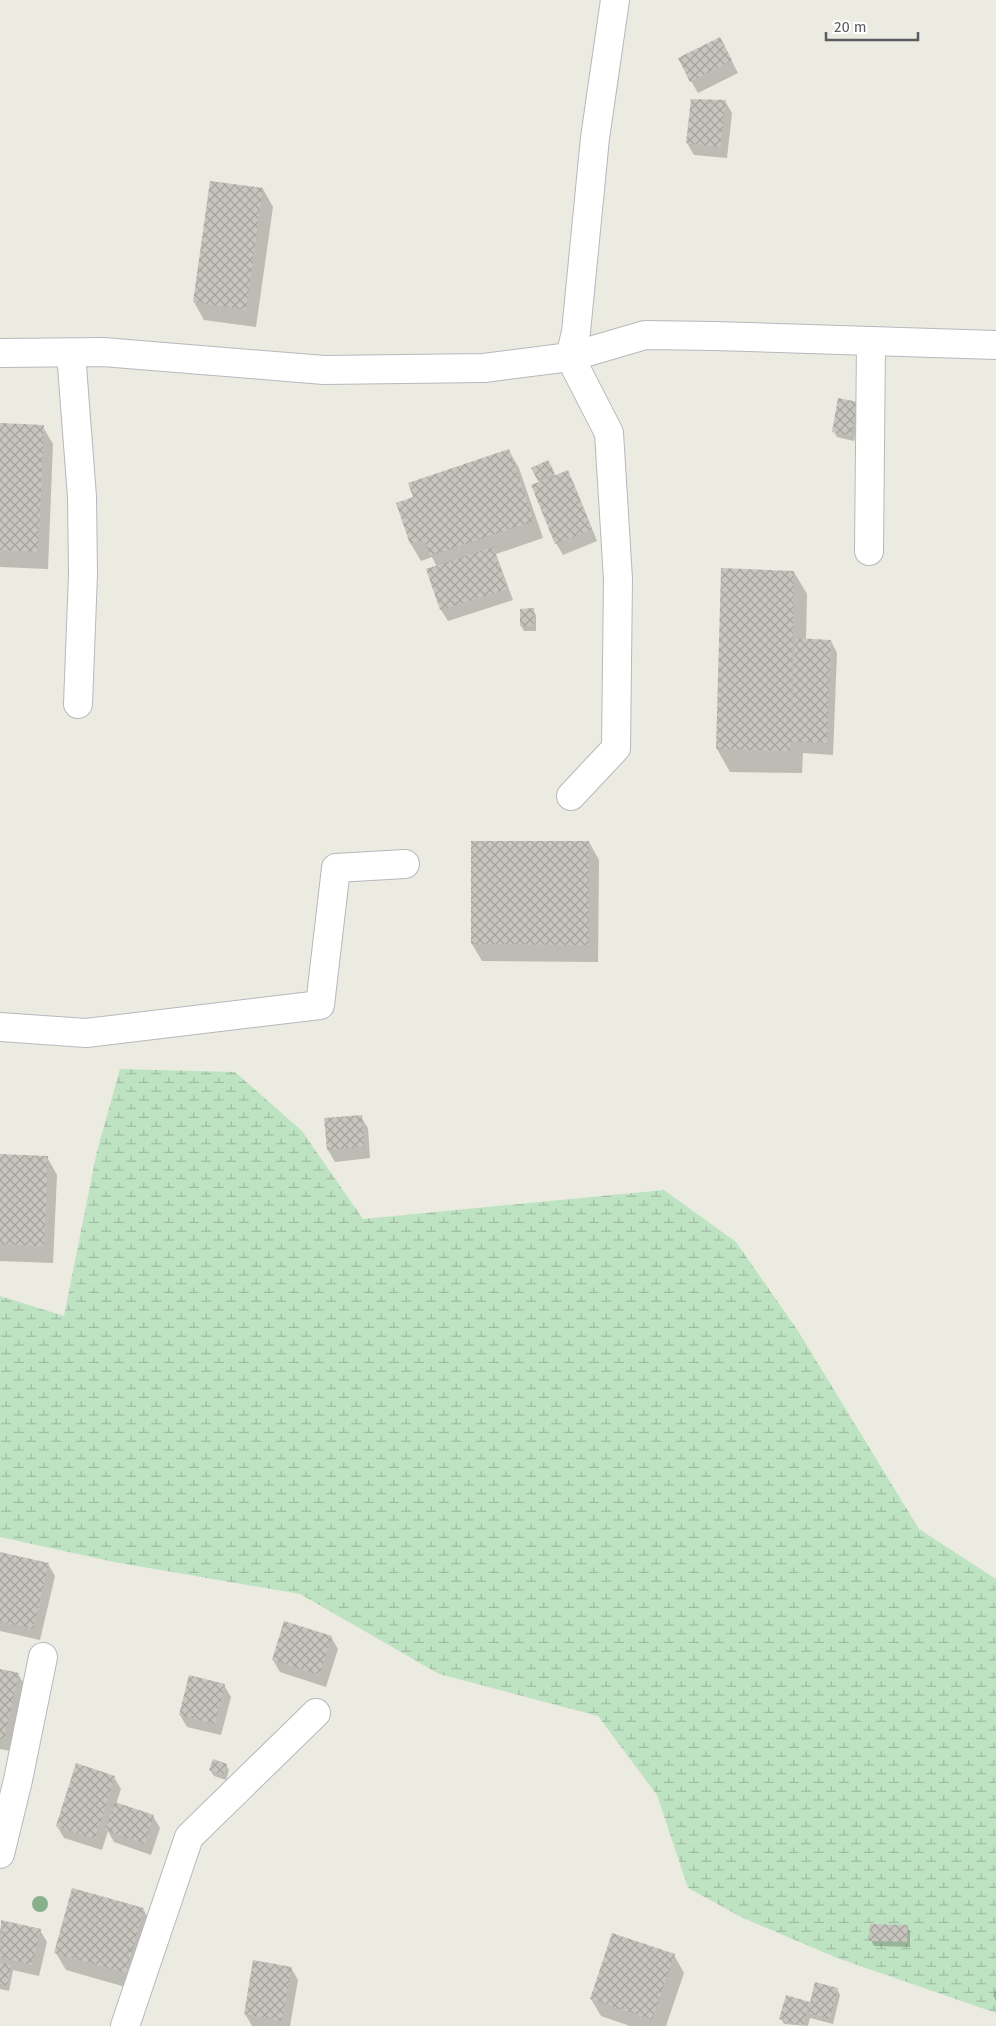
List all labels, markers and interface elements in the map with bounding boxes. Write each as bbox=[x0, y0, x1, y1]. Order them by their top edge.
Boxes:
scale bar bbox=[826, 10, 918, 42]
text: 20 m bbox=[834, 18, 867, 36]

